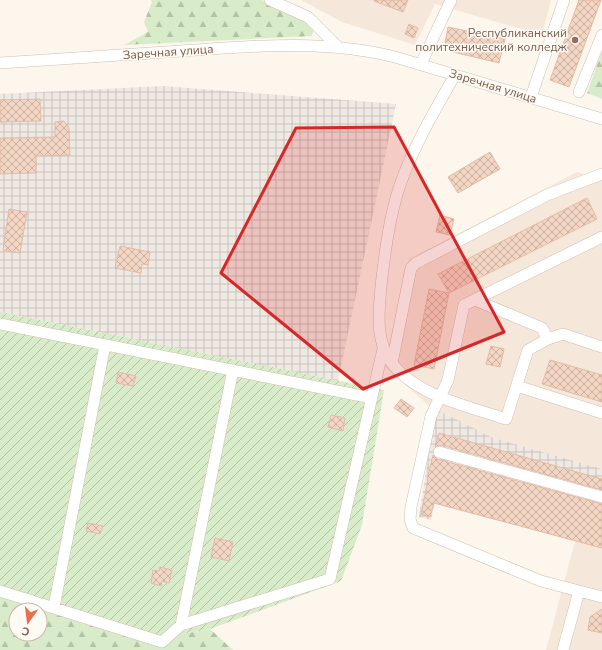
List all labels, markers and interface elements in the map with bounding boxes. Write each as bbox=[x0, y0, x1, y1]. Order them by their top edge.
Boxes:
place label: Республиканский политехнический колледж bbox=[415, 25, 568, 55]
marker: Республиканский политехнический колледж bbox=[570, 35, 580, 45]
street label: Заречная улица bbox=[122, 41, 214, 63]
street label: Заречная улица bbox=[447, 65, 539, 107]
north arrow bbox=[8, 602, 48, 642]
text: С bbox=[20, 623, 31, 639]

